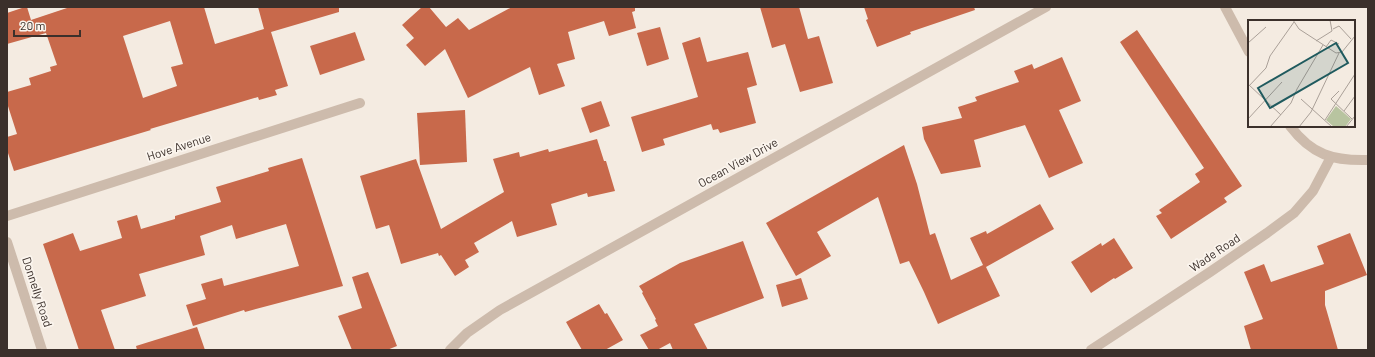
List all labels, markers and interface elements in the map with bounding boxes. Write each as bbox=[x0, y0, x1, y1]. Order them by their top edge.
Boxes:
scale bar bbox=[14, 12, 80, 38]
text: 20 m bbox=[20, 18, 46, 32]
inset map bbox=[1248, 20, 1355, 127]
street label: Hove Avenue bbox=[145, 129, 213, 163]
street label: Ocean View Drive bbox=[695, 134, 780, 190]
street label: Wade Road bbox=[1186, 230, 1242, 274]
street label: Donnelly Road bbox=[20, 255, 56, 329]

